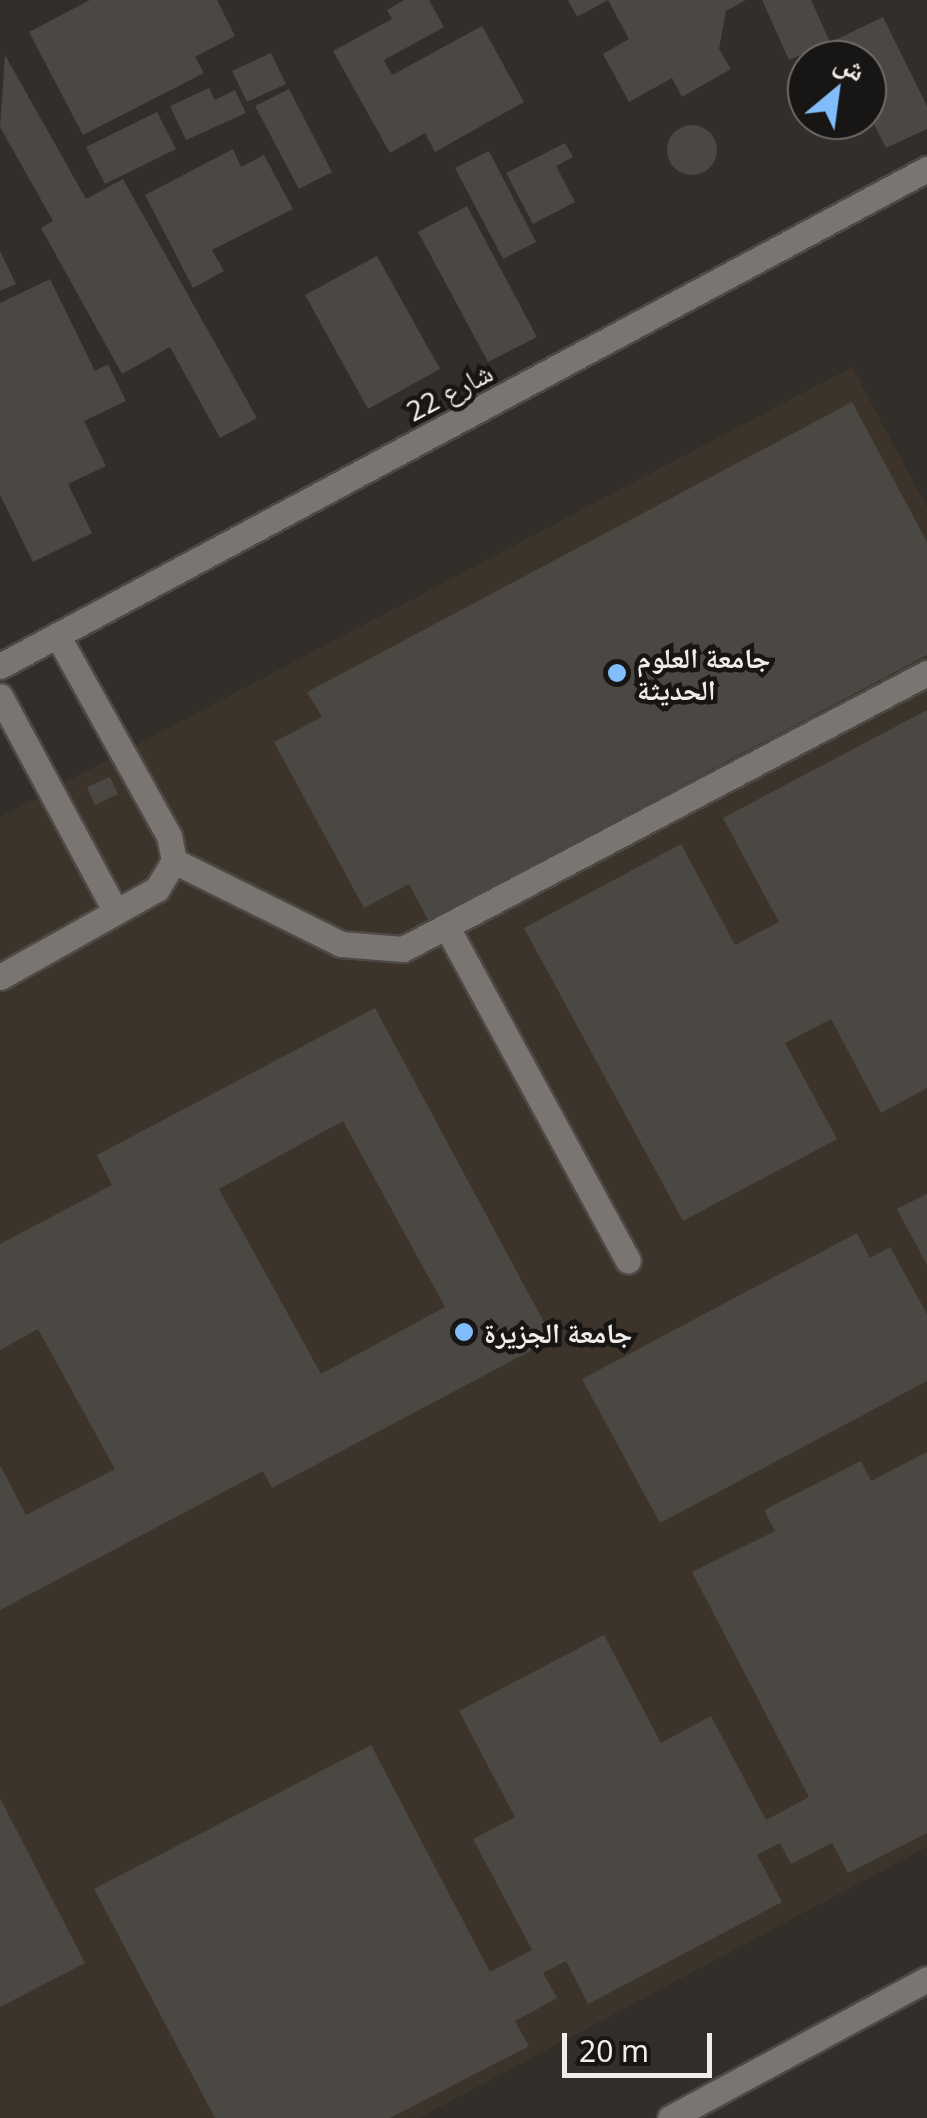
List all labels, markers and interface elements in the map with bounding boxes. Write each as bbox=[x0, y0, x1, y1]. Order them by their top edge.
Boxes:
north arrow bbox=[787, 40, 887, 140]
text: ش bbox=[828, 42, 873, 89]
street label: شارع 22 bbox=[400, 354, 498, 428]
place label: جامعة العلوم الحديثة bbox=[637, 640, 771, 706]
marker: جامعة العلوم الحديثة bbox=[606, 662, 628, 684]
place label: جامعة الجزيرة bbox=[484, 1315, 632, 1349]
marker: جامعة الجزيرة bbox=[453, 1321, 475, 1343]
scale bar bbox=[567, 2013, 717, 2075]
text: 20 m bbox=[579, 2030, 649, 2071]

